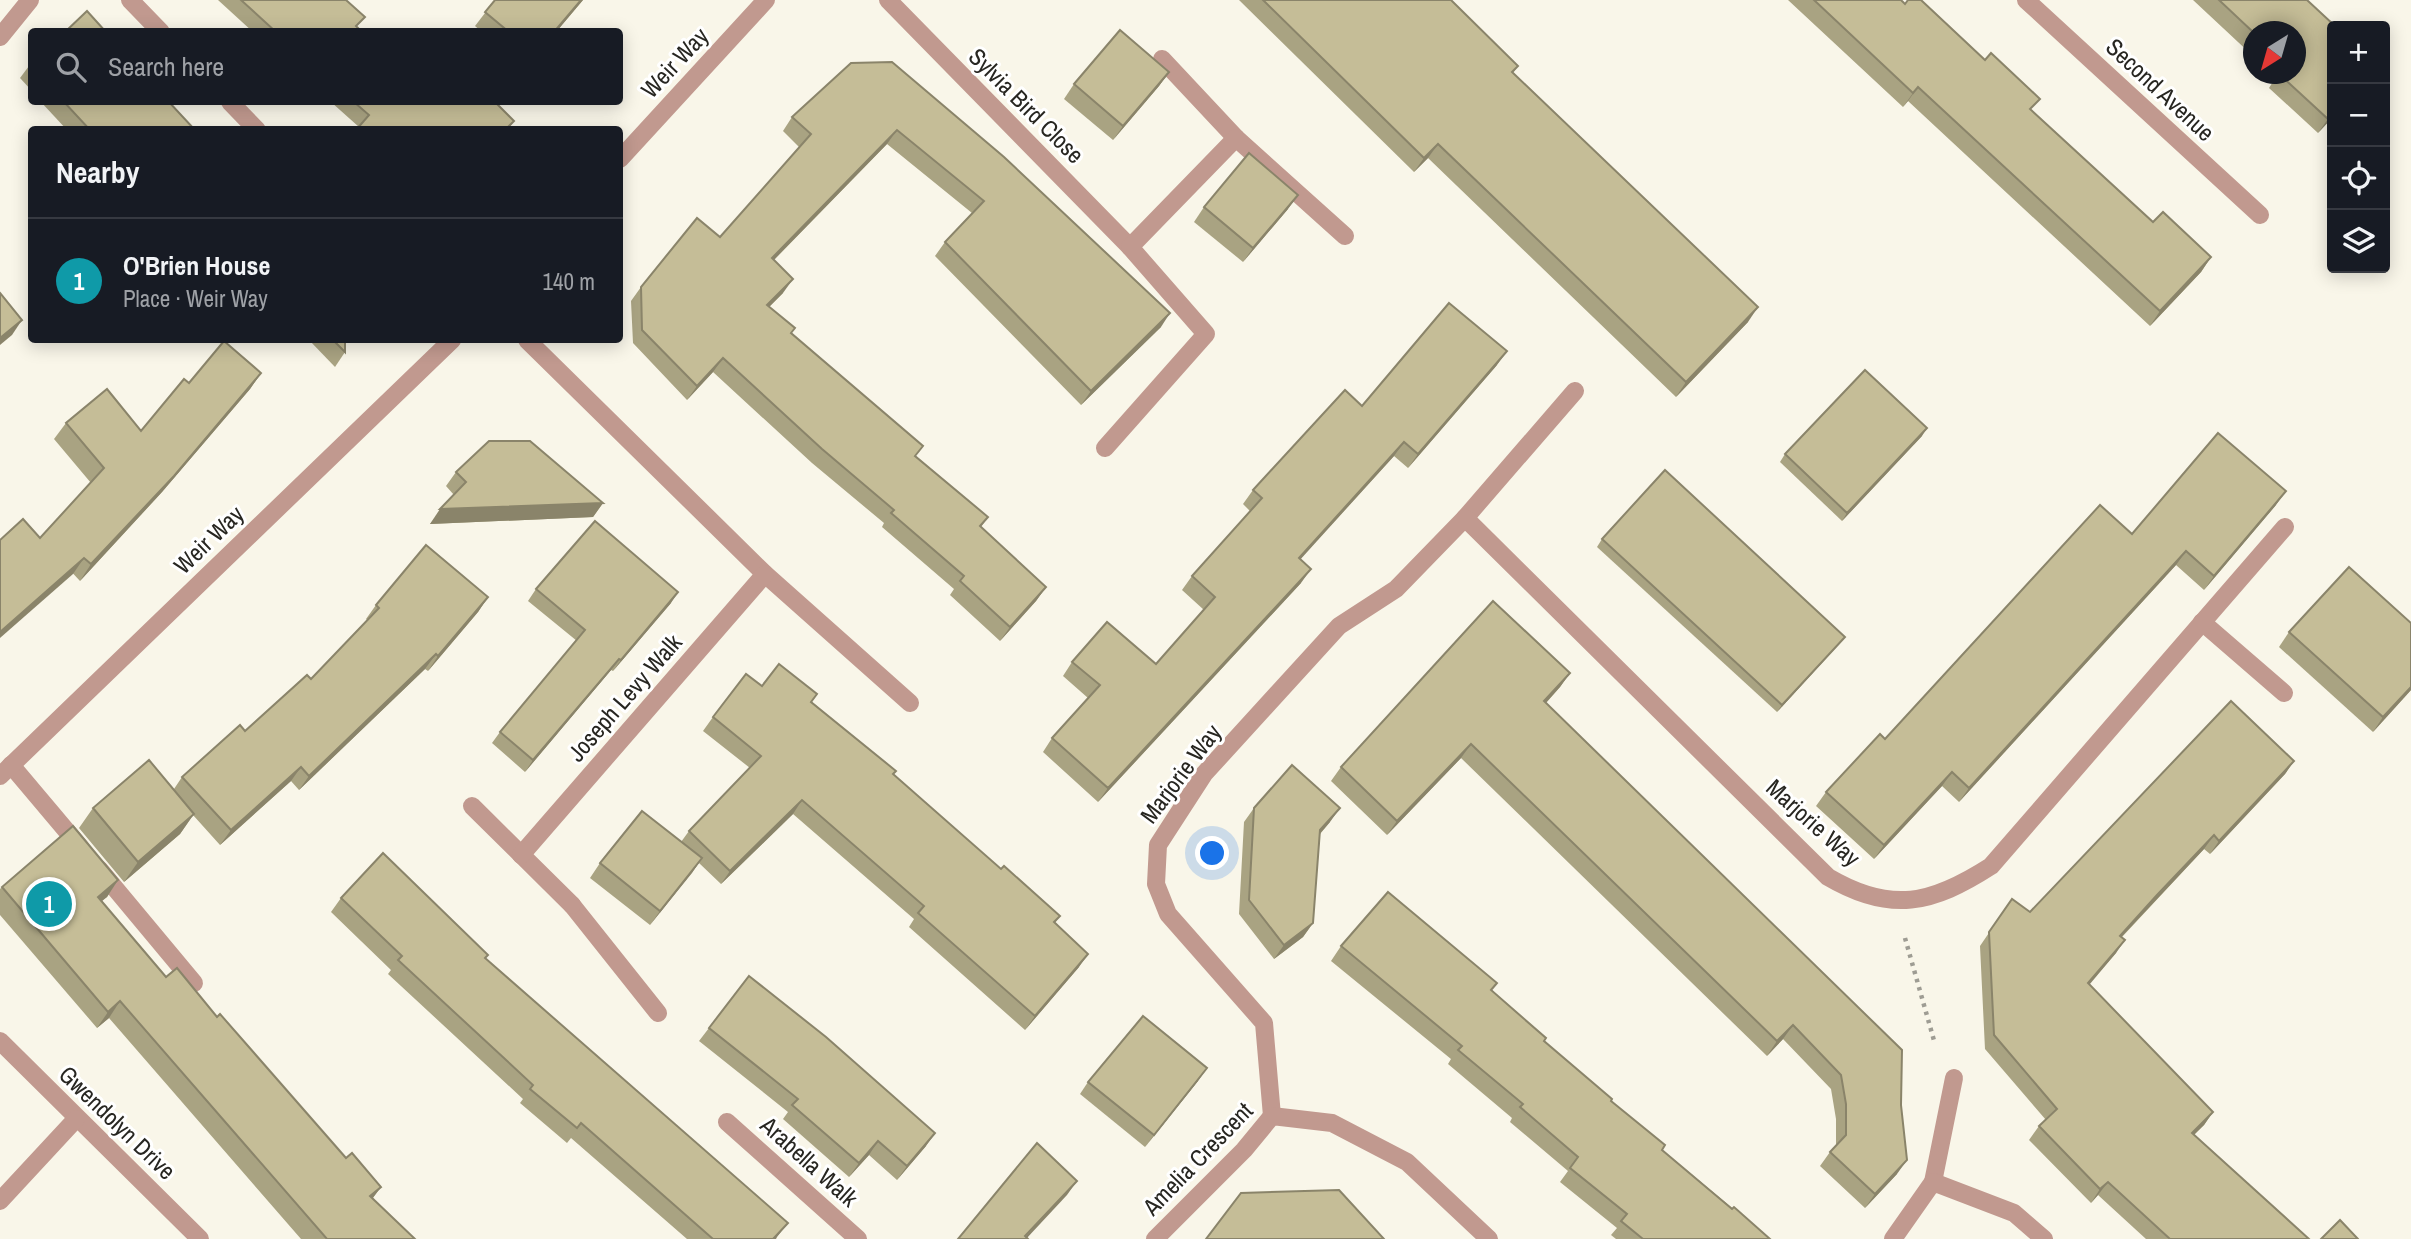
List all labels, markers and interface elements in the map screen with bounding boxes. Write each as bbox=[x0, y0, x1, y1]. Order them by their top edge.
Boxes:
street label: Weir Way bbox=[633, 20, 715, 104]
north arrow bbox=[2243, 21, 2306, 84]
map controls bbox=[2327, 21, 2390, 273]
button: + bbox=[2327, 21, 2390, 84]
search box bbox=[28, 28, 623, 105]
street label: Second Avenue bbox=[2099, 31, 2222, 148]
street label: Sylvia Bird Close bbox=[962, 41, 1091, 170]
icon: search bbox=[52, 48, 90, 86]
text: Search here bbox=[108, 49, 224, 84]
button: − bbox=[2327, 84, 2390, 147]
button: locate bbox=[2327, 147, 2390, 210]
text: Nearby bbox=[56, 152, 139, 192]
button: layers bbox=[2327, 210, 2390, 273]
text: O'Brien House bbox=[123, 248, 270, 283]
text: 1 bbox=[74, 266, 84, 297]
text: 140 m bbox=[543, 266, 595, 297]
text: Place · Weir Way bbox=[123, 283, 268, 314]
street label: Weir Way bbox=[167, 498, 250, 580]
street label: Joseph Levy Walk bbox=[560, 627, 689, 768]
street label: Marjorie Way bbox=[1132, 717, 1228, 829]
street label: Marjorie Way bbox=[1760, 771, 1868, 873]
your location bbox=[1195, 836, 1229, 870]
pin: 1 bbox=[26, 878, 72, 930]
street label: Gwendolyn Drive bbox=[52, 1058, 183, 1186]
street label: Amelia Crescent bbox=[1135, 1094, 1260, 1222]
street label: Arabella Walk bbox=[753, 1108, 865, 1214]

